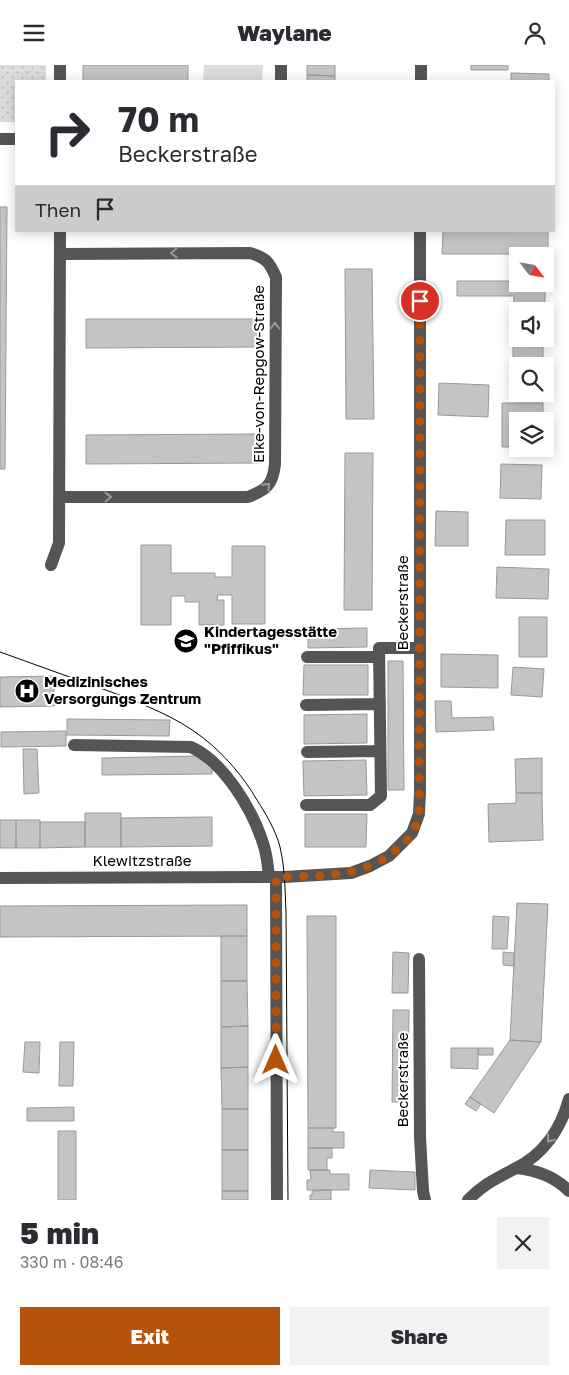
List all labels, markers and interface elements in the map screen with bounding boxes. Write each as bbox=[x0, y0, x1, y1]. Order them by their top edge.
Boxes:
icon: menu bbox=[20, 19, 48, 47]
text: Waylane bbox=[237, 19, 332, 46]
icon: person bbox=[521, 19, 549, 47]
text: 70 m bbox=[118, 98, 199, 140]
icon: right bbox=[35, 100, 100, 165]
text: Beckerstraße bbox=[118, 140, 258, 167]
icon: arrive bbox=[91, 195, 119, 223]
text: Then bbox=[35, 198, 81, 221]
north arrow bbox=[509, 247, 554, 293]
map controls bbox=[509, 247, 554, 457]
one-way arrow bbox=[170, 248, 178, 259]
pin bbox=[399, 280, 441, 322]
street label: Eike-von-Repgow-Straße bbox=[249, 285, 267, 463]
icon: arrive bbox=[406, 287, 434, 315]
button: sound bbox=[509, 302, 554, 347]
one-way arrow bbox=[270, 322, 280, 330]
button: search bbox=[509, 357, 554, 402]
button: layers bbox=[509, 412, 554, 457]
one-way arrow bbox=[261, 482, 270, 491]
one-way arrow bbox=[105, 492, 113, 502]
street label: Beckerstraße bbox=[393, 555, 411, 651]
place label: Kindertagesstätte "Pfiffikus" bbox=[204, 622, 337, 657]
school or university icon: Kindertagesstätte "Pfiffikus" bbox=[173, 628, 199, 654]
place label: Medizinisches Versorgungs Zentrum bbox=[44, 672, 201, 707]
hospital icon: Medizinisches Versorgungs Zentrum bbox=[14, 678, 40, 704]
street label: Klewitzstraße bbox=[92, 851, 192, 869]
street label: Beckerstraße bbox=[393, 1032, 411, 1128]
position arrow bbox=[249, 1033, 301, 1085]
one-way arrow bbox=[547, 1133, 555, 1142]
text: 5 min bbox=[20, 1215, 99, 1251]
button: close bbox=[497, 1217, 549, 1269]
text: 330 m · 08:46 bbox=[20, 1252, 124, 1272]
button: Exit bbox=[20, 1307, 280, 1365]
button: Share bbox=[290, 1307, 549, 1365]

